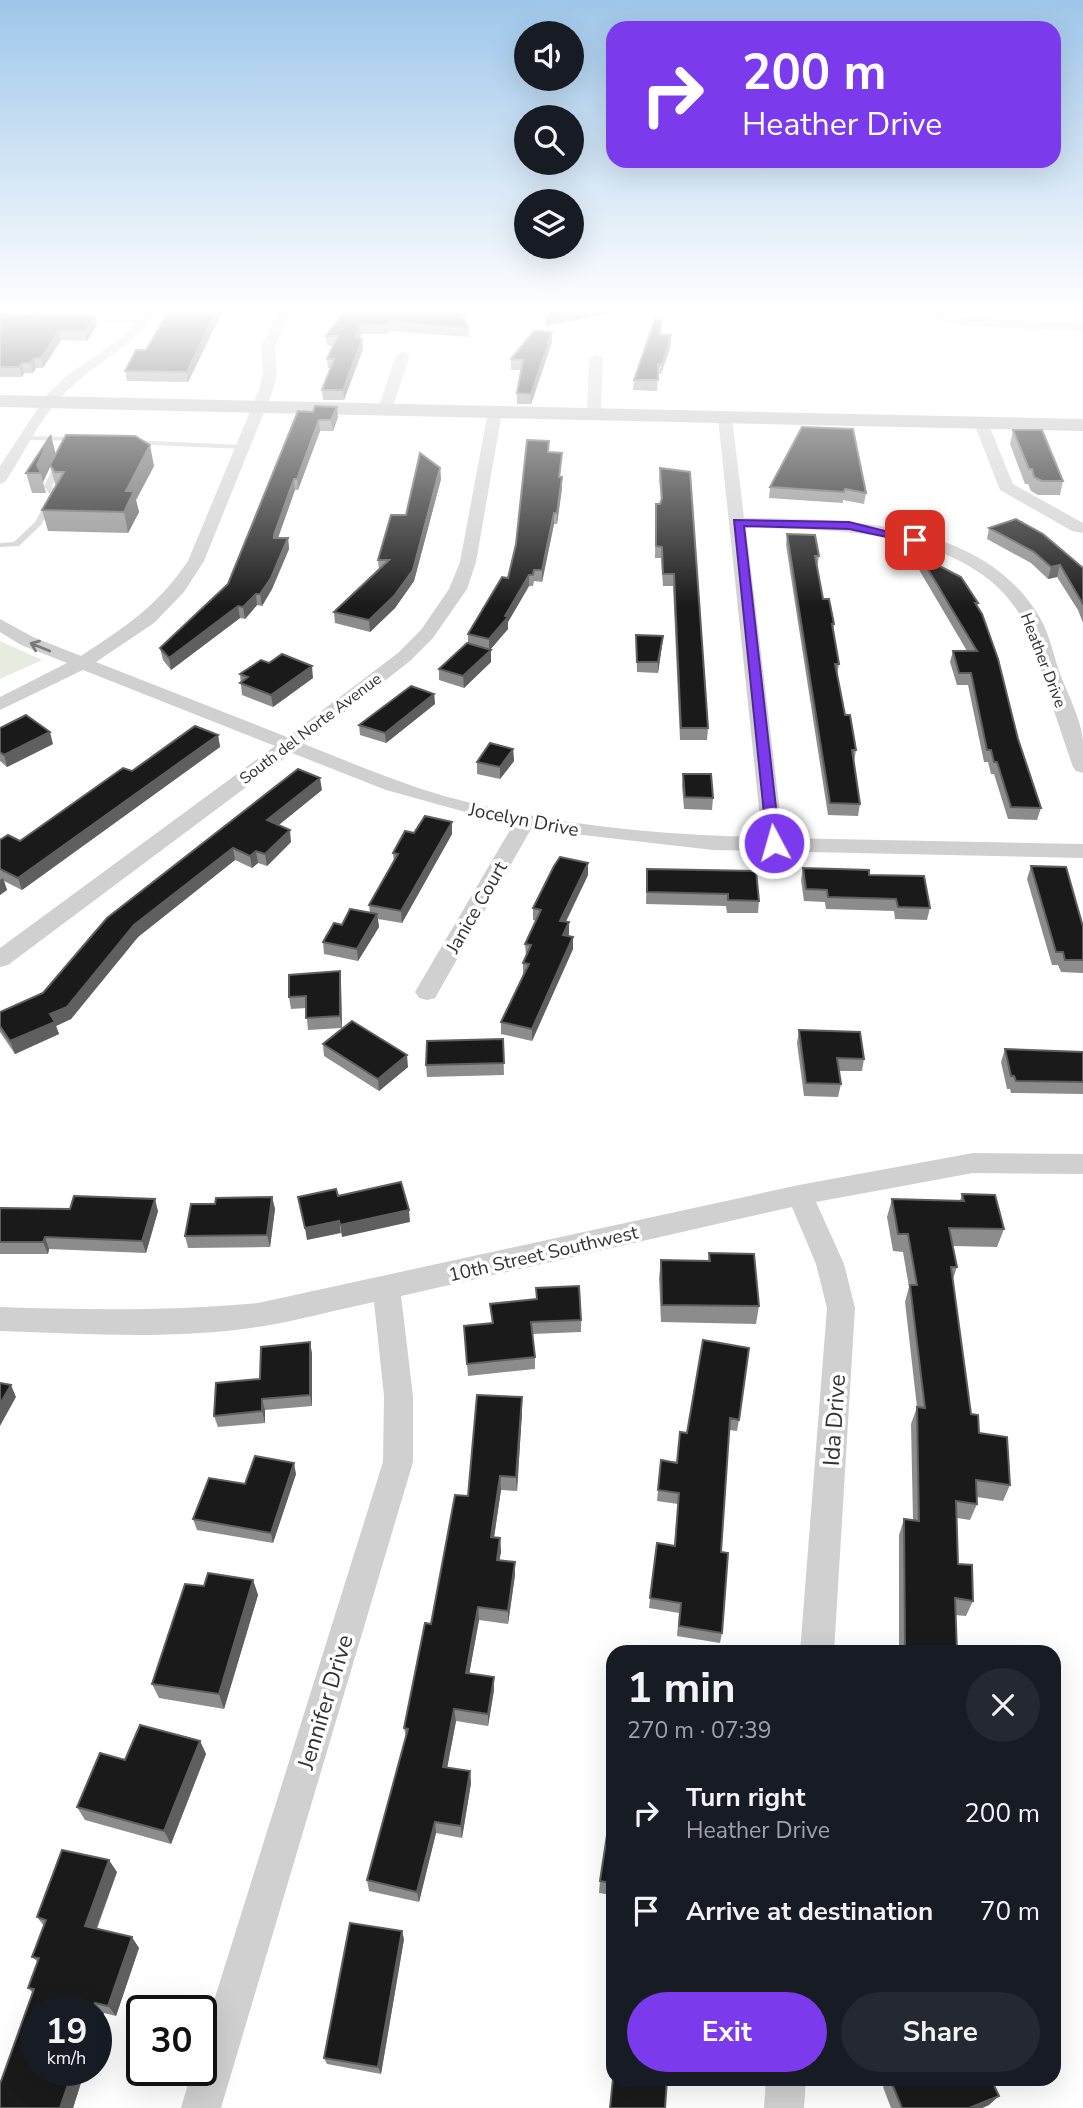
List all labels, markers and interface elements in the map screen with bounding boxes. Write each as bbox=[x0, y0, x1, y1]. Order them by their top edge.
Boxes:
map controls bbox=[514, 21, 584, 259]
button: sound bbox=[514, 21, 584, 91]
text: 200 m bbox=[742, 39, 886, 106]
icon: right bbox=[627, 49, 718, 140]
text: Heather Drive bbox=[742, 103, 942, 146]
button: search bbox=[514, 105, 584, 175]
button: layers bbox=[514, 189, 584, 259]
pin bbox=[885, 510, 945, 570]
icon: arrive bbox=[896, 521, 934, 559]
street label: Heather Drive bbox=[1015, 610, 1071, 711]
one-way arrow bbox=[30, 639, 51, 652]
street label: South del Norte Avenue bbox=[235, 668, 386, 790]
street label: Jocelyn Drive bbox=[466, 796, 581, 843]
position arrow bbox=[737, 806, 811, 880]
street label: Janice Court bbox=[440, 856, 514, 959]
street label: 10th Street Southwest bbox=[446, 1219, 641, 1288]
street label: Ida Drive bbox=[816, 1373, 853, 1467]
street label: Jennifer Drive bbox=[290, 1631, 361, 1774]
text: 1 min bbox=[627, 1660, 736, 1717]
button: close bbox=[966, 1668, 1040, 1742]
text: 270 m · 07:39 bbox=[627, 1715, 772, 1746]
text: Turn right bbox=[686, 1780, 805, 1815]
icon: right bbox=[627, 1794, 665, 1832]
text: 200 m bbox=[964, 1796, 1040, 1831]
text: Heather Drive bbox=[686, 1815, 830, 1846]
icon: arrive bbox=[627, 1892, 665, 1930]
text: Arrive at destination bbox=[686, 1894, 933, 1929]
text: 70 m bbox=[980, 1894, 1040, 1929]
button: Exit bbox=[627, 1992, 827, 2072]
button: Share bbox=[841, 1992, 1040, 2072]
speed limit sign: 30 bbox=[126, 1995, 217, 2086]
text: 19 bbox=[45, 2008, 88, 2055]
text: km/h bbox=[47, 2046, 86, 2070]

